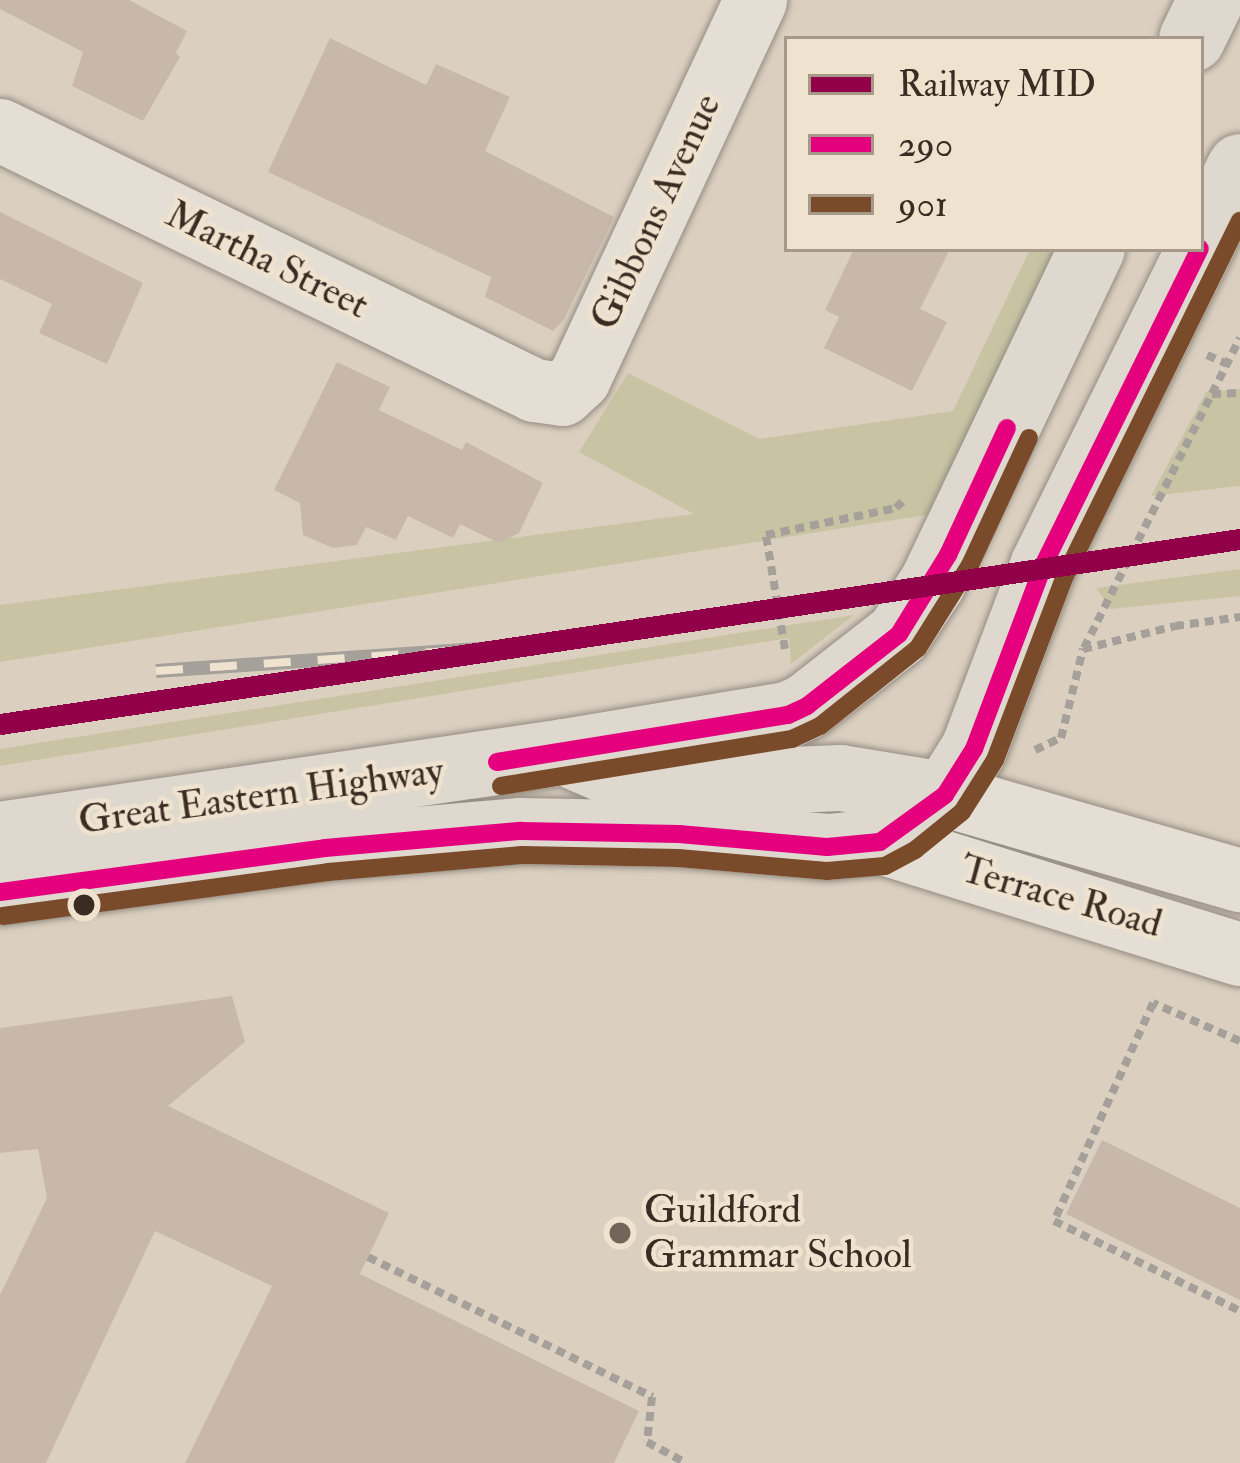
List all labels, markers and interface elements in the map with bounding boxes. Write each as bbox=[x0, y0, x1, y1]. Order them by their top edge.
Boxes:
legend bbox=[784, 36, 1204, 252]
text: Railway MID bbox=[898, 62, 1096, 107]
street label: Gibbons Avenue bbox=[581, 87, 731, 337]
text: 290 bbox=[898, 122, 953, 167]
text: 901 bbox=[898, 182, 948, 227]
street label: Martha Street bbox=[158, 191, 376, 329]
street label: Great Eastern Highway bbox=[76, 747, 446, 845]
street label: Terrace Road bbox=[955, 846, 1167, 948]
unlabelled marker bbox=[73, 894, 95, 916]
place label: Guildford Grammar School bbox=[644, 1188, 912, 1279]
marker: Guildford Grammar School bbox=[607, 1220, 633, 1246]

